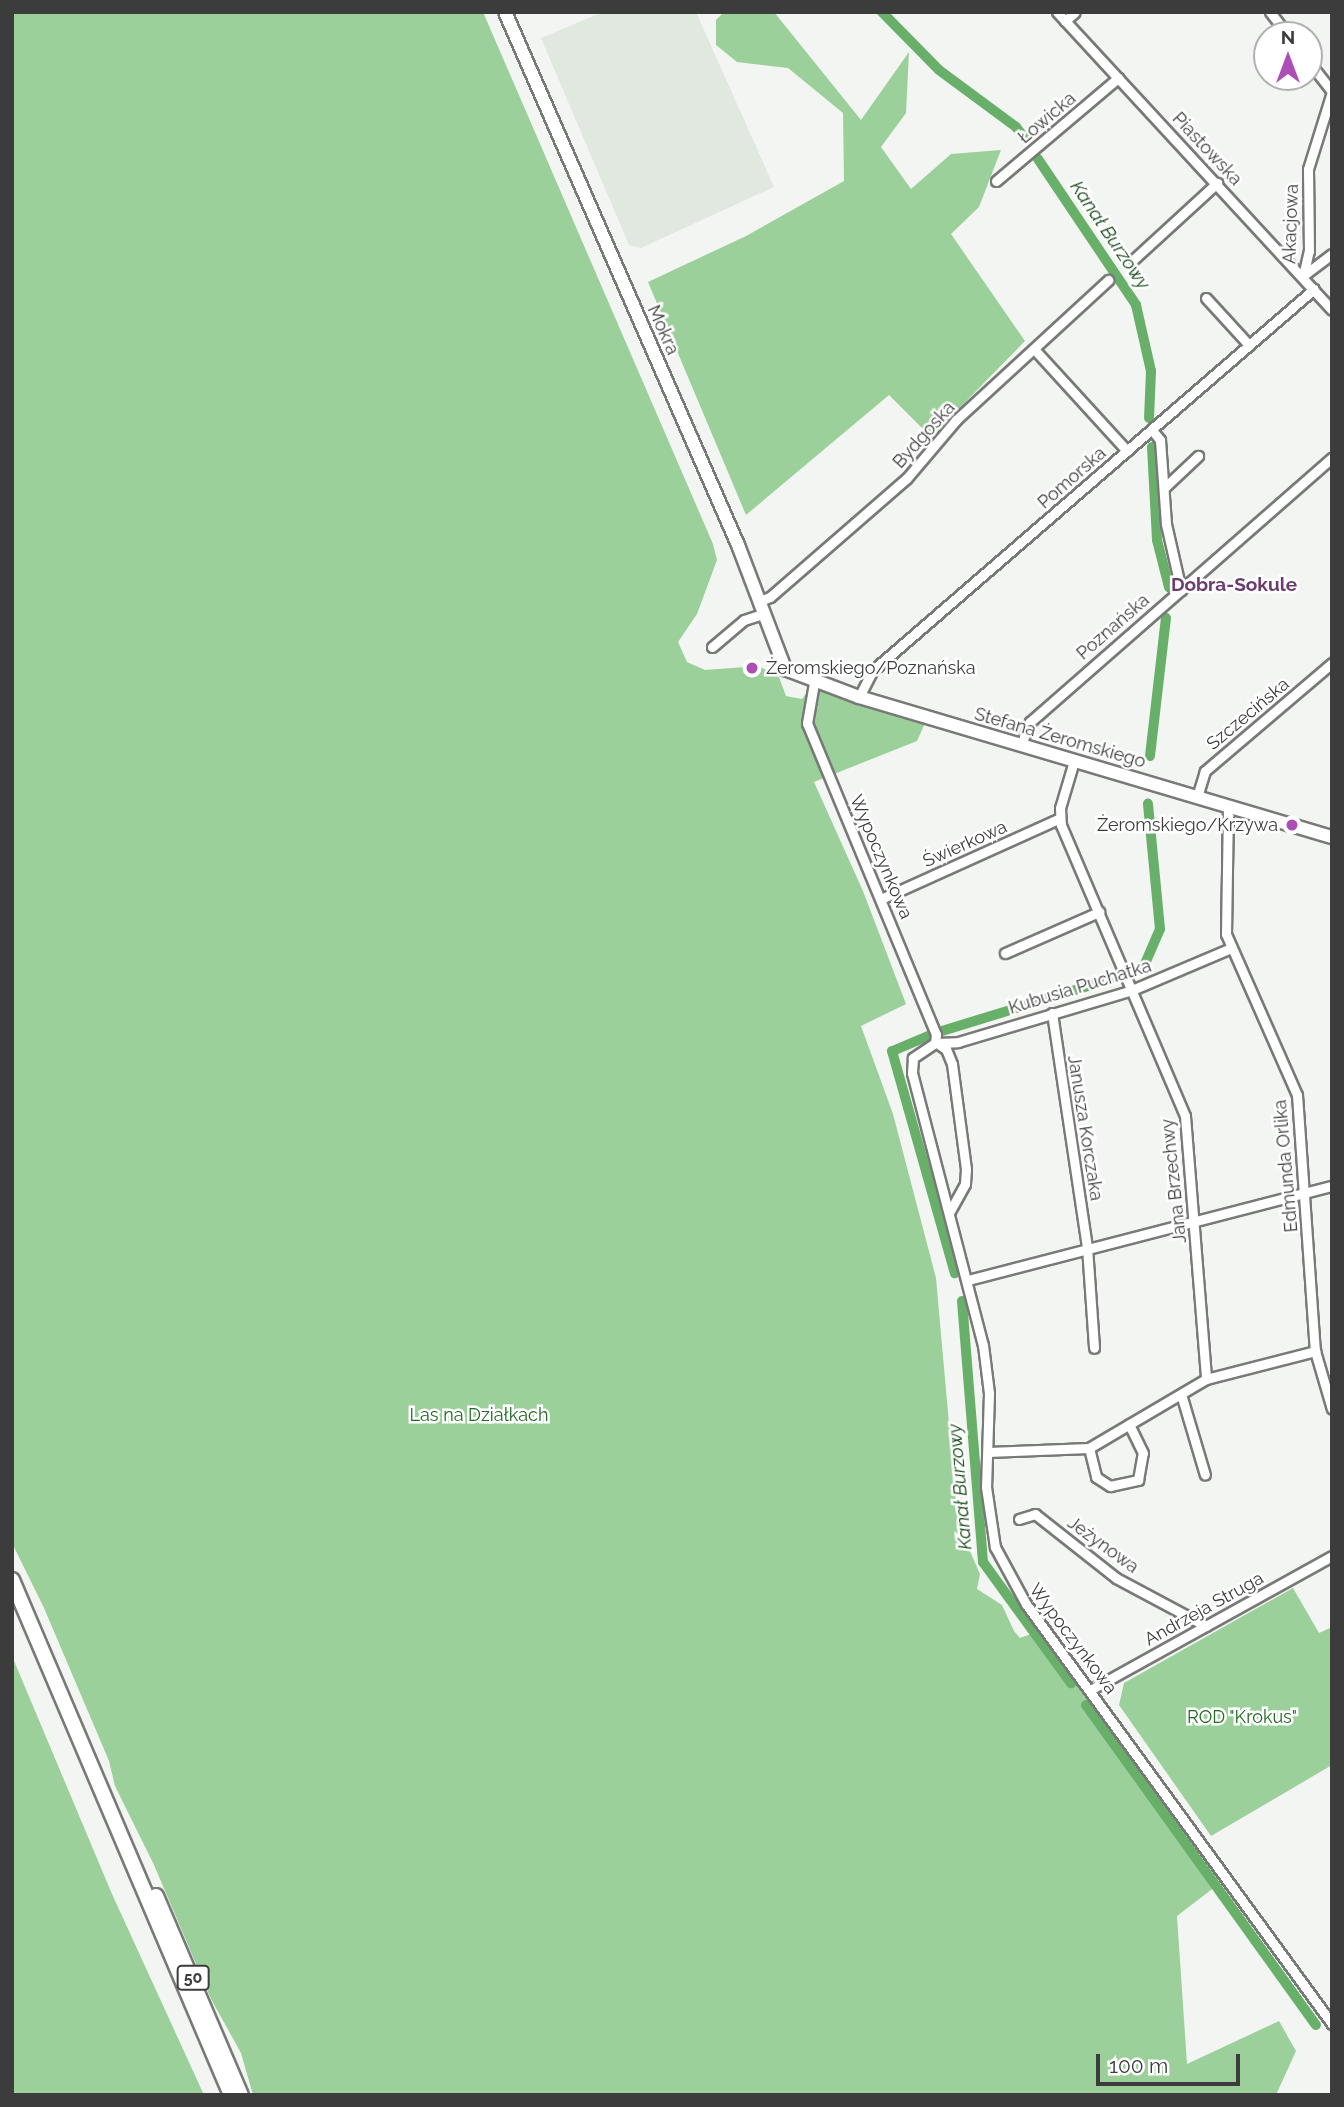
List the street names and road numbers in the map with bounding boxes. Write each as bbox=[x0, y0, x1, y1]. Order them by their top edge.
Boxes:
street label: Łowicka bbox=[1014, 88, 1080, 148]
street label: Piastowska bbox=[1168, 108, 1246, 190]
street label: Akacjowa bbox=[1279, 184, 1303, 264]
street label: Mokra bbox=[643, 302, 683, 358]
street label: Bydgoska bbox=[888, 397, 960, 473]
street label: Pomorska bbox=[1033, 443, 1111, 513]
street label: Poznańska bbox=[1072, 590, 1154, 664]
street label: Szczecińska bbox=[1202, 673, 1294, 755]
street label: Stefana Żeromskiego bbox=[972, 703, 1148, 773]
street label: Wypoczynkowa bbox=[845, 792, 917, 922]
street label: Świerkowa bbox=[920, 816, 1010, 872]
street label: Kubusia Puchatka bbox=[1006, 955, 1154, 1019]
street label: Janusza Korczaka bbox=[1063, 1054, 1107, 1202]
street label: Edmunda Orlika bbox=[1269, 1099, 1303, 1233]
street label: Jana Brzechwy bbox=[1157, 1118, 1191, 1244]
street label: Jeżynowa bbox=[1063, 1512, 1143, 1578]
street label: Andrzeja Struga bbox=[1141, 1567, 1267, 1651]
street label: Wypoczynkowa bbox=[1024, 1579, 1122, 1699]
road number: 50 bbox=[176, 1966, 210, 1990]

